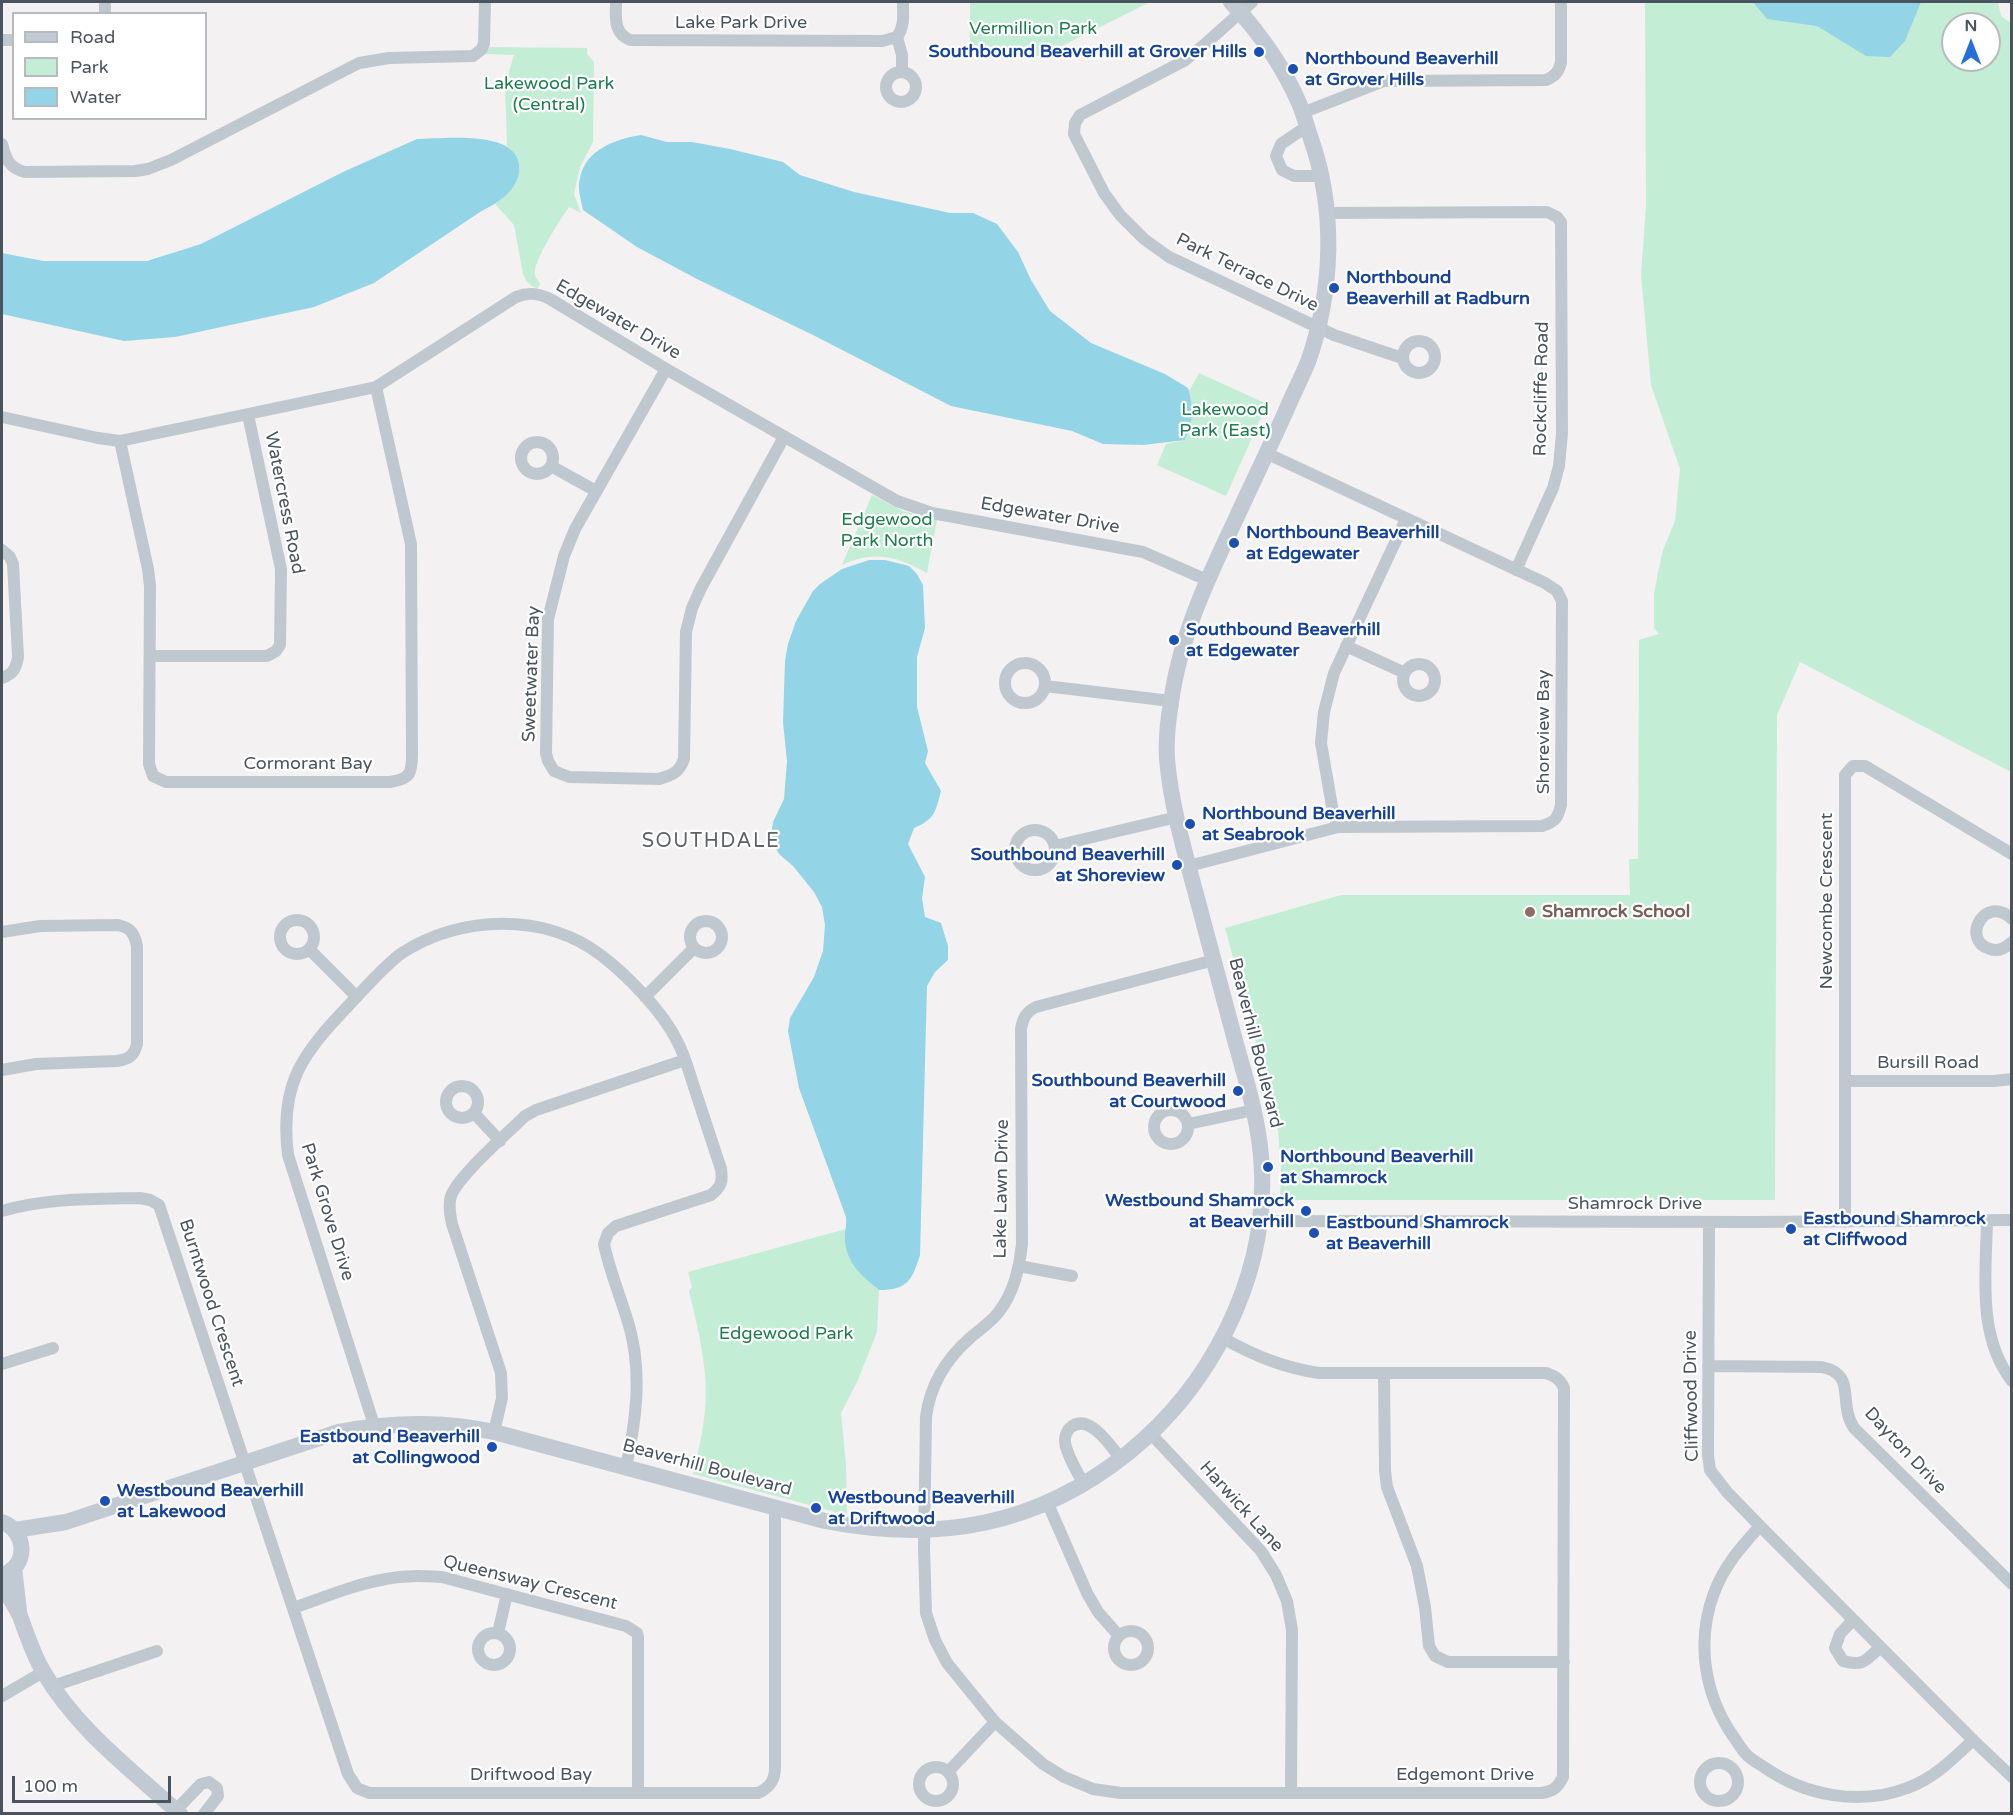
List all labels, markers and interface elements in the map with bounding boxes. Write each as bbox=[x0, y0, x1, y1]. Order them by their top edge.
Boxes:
legend bbox=[12, 12, 207, 120]
street label: Lake Park Drive bbox=[675, 12, 807, 34]
north arrow bbox=[1941, 12, 2001, 72]
text: N bbox=[1965, 16, 1977, 36]
park label: Vermillion Park bbox=[969, 18, 1097, 40]
text: Road bbox=[70, 26, 115, 48]
place label: Southbound Beaverhill at Grover Hills bbox=[929, 41, 1247, 63]
marker: Southbound Beaverhill at Grover Hills bbox=[1252, 45, 1266, 59]
place label: Northbound Beaverhill at Grover Hills bbox=[1305, 48, 1499, 90]
text: Park bbox=[70, 56, 108, 78]
marker: Northbound Beaverhill at Grover Hills bbox=[1286, 62, 1300, 76]
park label: Lakewood Park (Central) bbox=[484, 73, 614, 116]
text: Water bbox=[70, 86, 121, 108]
street label: Park Terrace Drive bbox=[1172, 229, 1322, 317]
place label: Northbound Beaverhill at Radburn bbox=[1346, 267, 1530, 310]
street label: Edgewater Drive bbox=[552, 275, 684, 365]
marker: Northbound Beaverhill at Radburn bbox=[1327, 281, 1341, 295]
street label: Rockcliffe Road bbox=[1530, 321, 1554, 457]
park label: Lakewood Park (East) bbox=[1179, 399, 1271, 442]
street label: Watercress Road bbox=[260, 430, 308, 576]
street label: Edgewater Drive bbox=[979, 493, 1121, 539]
park label: Edgewood Park North bbox=[840, 509, 934, 552]
place label: Northbound Beaverhill at Edgewater bbox=[1246, 522, 1440, 564]
marker: Northbound Beaverhill at Edgewater bbox=[1227, 536, 1241, 550]
street label: Sweetwater Bay bbox=[519, 605, 545, 743]
place label: Southbound Beaverhill at Edgewater bbox=[1186, 619, 1381, 662]
marker: Southbound Beaverhill at Edgewater bbox=[1167, 633, 1181, 647]
street label: Shoreview Bay bbox=[1533, 670, 1555, 794]
street label: Cormorant Bay bbox=[244, 753, 372, 775]
place label: Northbound Beaverhill at Seabrook bbox=[1202, 803, 1396, 846]
street label: Newcombe Crescent bbox=[1816, 813, 1838, 989]
marker: Northbound Beaverhill at Seabrook bbox=[1183, 817, 1197, 831]
district label: SOUTHDALE bbox=[642, 830, 780, 854]
place label: Southbound Beaverhill at Shoreview bbox=[970, 844, 1165, 886]
marker: Southbound Beaverhill at Shoreview bbox=[1170, 858, 1184, 872]
place label: Shamrock School bbox=[1542, 901, 1690, 923]
marker: Shamrock School bbox=[1523, 905, 1537, 919]
street label: Beaverhill Boulevard bbox=[1223, 956, 1287, 1130]
street label: Bursill Road bbox=[1877, 1052, 1979, 1074]
place label: Southbound Beaverhill at Courtwood bbox=[1031, 1070, 1226, 1112]
marker: Southbound Beaverhill at Courtwood bbox=[1231, 1084, 1245, 1098]
street label: Lake Lawn Drive bbox=[990, 1119, 1014, 1259]
street label: Park Grove Drive bbox=[296, 1141, 358, 1283]
place label: Northbound Beaverhill at Shamrock bbox=[1280, 1146, 1474, 1188]
marker: Northbound Beaverhill at Shamrock bbox=[1261, 1160, 1275, 1174]
place label: Westbound Shamrock at Beaverhill bbox=[1105, 1190, 1294, 1232]
street label: Shamrock Drive bbox=[1568, 1193, 1702, 1215]
marker: Westbound Shamrock at Beaverhill bbox=[1299, 1204, 1313, 1218]
place label: Eastbound Shamrock at Cliffwood bbox=[1803, 1208, 1986, 1250]
place label: Eastbound Shamrock at Beaverhill bbox=[1326, 1212, 1509, 1254]
street label: Burntwood Crescent bbox=[174, 1216, 248, 1390]
marker: Eastbound Shamrock at Cliffwood bbox=[1784, 1222, 1798, 1236]
marker: Eastbound Shamrock at Beaverhill bbox=[1307, 1226, 1321, 1240]
park label: Edgewood Park bbox=[719, 1323, 853, 1345]
street label: Cliffwood Drive bbox=[1680, 1330, 1704, 1462]
street label: Dayton Drive bbox=[1859, 1403, 1951, 1499]
place label: Eastbound Beaverhill at Collingwood bbox=[299, 1426, 480, 1468]
street label: Beaverhill Boulevard bbox=[620, 1435, 794, 1501]
marker: Eastbound Beaverhill at Collingwood bbox=[485, 1440, 499, 1454]
street label: Harwick Lane bbox=[1194, 1457, 1288, 1557]
place label: Westbound Beaverhill at Lakewood bbox=[117, 1480, 304, 1522]
place label: Westbound Beaverhill at Driftwood bbox=[828, 1487, 1015, 1530]
marker: Westbound Beaverhill at Lakewood bbox=[98, 1494, 112, 1508]
marker: Westbound Beaverhill at Driftwood bbox=[809, 1501, 823, 1515]
street label: Queensway Crescent bbox=[441, 1551, 619, 1615]
scale bar bbox=[15, 1764, 174, 1802]
street label: Driftwood Bay bbox=[470, 1764, 592, 1786]
street label: Edgemont Drive bbox=[1396, 1764, 1534, 1786]
text: 100 m bbox=[23, 1775, 78, 1797]

